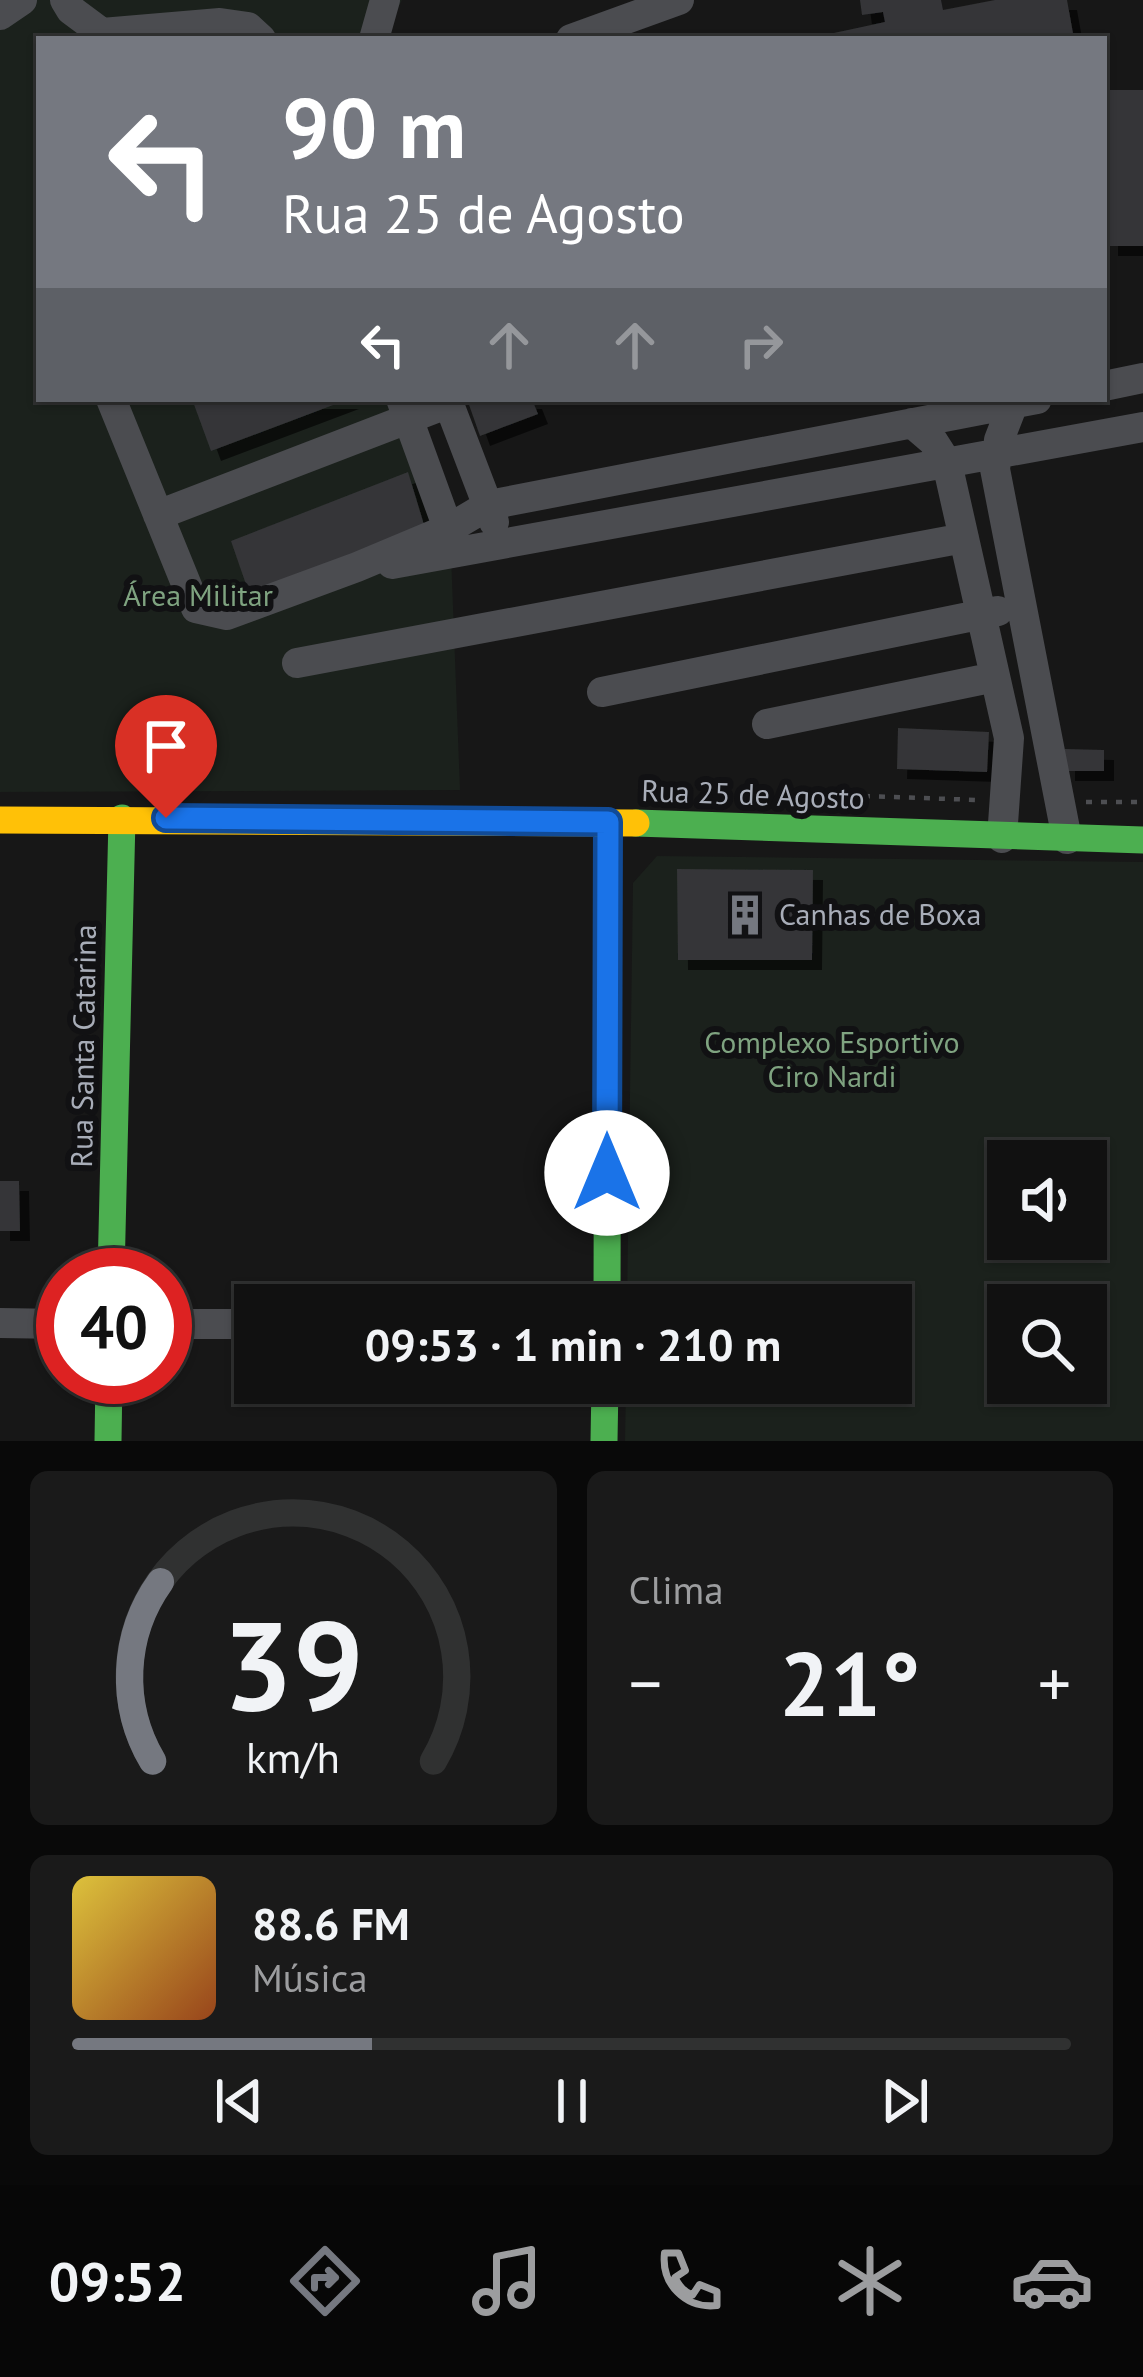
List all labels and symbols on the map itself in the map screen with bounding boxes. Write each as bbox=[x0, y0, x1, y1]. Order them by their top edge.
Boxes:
park label: Área Militar bbox=[123, 575, 273, 614]
pin bbox=[115, 695, 217, 818]
street label: Rua 25 de Agosto bbox=[641, 770, 865, 817]
building icon: Canhas de Boxa bbox=[722, 892, 768, 938]
place label: Canhas de Boxa bbox=[779, 894, 981, 933]
street label: Rua Santa Catarina bbox=[61, 924, 104, 1168]
park label: Complexo Esportivo Ciro Nardi bbox=[704, 1022, 960, 1095]
position arrow bbox=[544, 1110, 670, 1236]
speed limit sign: 40 bbox=[36, 1248, 192, 1404]

